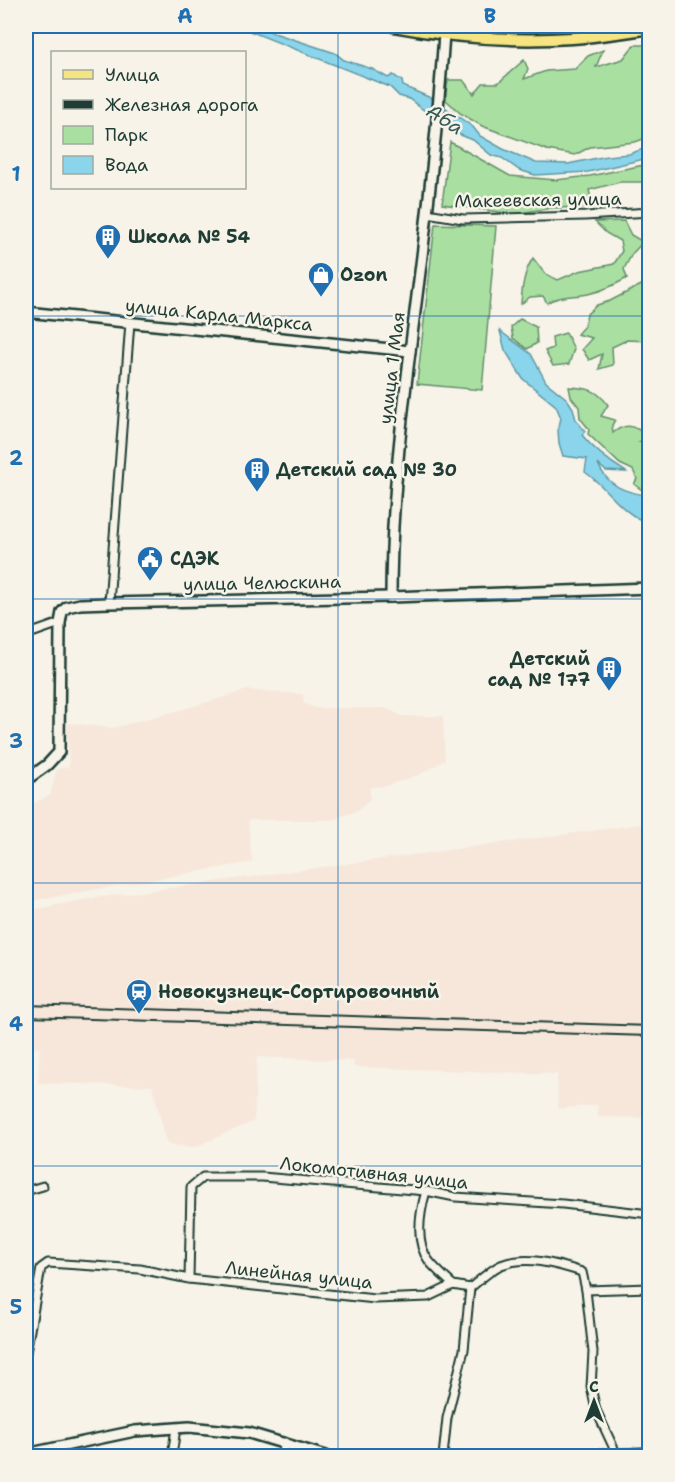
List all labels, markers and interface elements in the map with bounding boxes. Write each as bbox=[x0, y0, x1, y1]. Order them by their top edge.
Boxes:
text: A bbox=[177, 3, 193, 29]
text: B bbox=[484, 3, 496, 29]
legend bbox=[51, 51, 246, 189]
text: Улица bbox=[105, 63, 159, 87]
text: Железная дорога bbox=[105, 93, 258, 117]
water label: Аба bbox=[421, 97, 469, 141]
text: Парк bbox=[105, 123, 148, 147]
text: Вода bbox=[105, 153, 148, 177]
text: 1 bbox=[11, 161, 21, 187]
street label: Макеевская улица bbox=[454, 187, 622, 213]
building icon: Школа № 54 bbox=[93, 222, 123, 260]
place label: Школа № 54 bbox=[128, 225, 250, 249]
shop icon: Ozon bbox=[306, 260, 336, 298]
place label: Ozon bbox=[340, 263, 387, 287]
street label: улица Карла Маркса bbox=[124, 293, 314, 337]
street label: улица 1 Мая bbox=[373, 311, 411, 425]
text: 2 bbox=[9, 445, 23, 471]
building icon: Детский сад № 30 bbox=[242, 455, 272, 493]
place label: Детский сад № 30 bbox=[276, 458, 457, 482]
public building icon: СДЭК bbox=[135, 544, 165, 582]
place label: СДЭК bbox=[170, 547, 220, 571]
street label: улица Челюскина bbox=[183, 570, 341, 596]
place label: Детский сад № 177 bbox=[488, 647, 590, 692]
building icon: Детский сад № 177 bbox=[594, 654, 624, 692]
text: 3 bbox=[9, 728, 23, 754]
station icon: Новокузнецк-Сортировочный bbox=[124, 977, 154, 1015]
place label: Новокузнецк-Сортировочный bbox=[158, 980, 440, 1004]
text: 4 bbox=[9, 1011, 23, 1037]
street label: Локомотивная улица bbox=[279, 1151, 469, 1195]
street label: Линейная улица bbox=[224, 1255, 374, 1295]
text: 5 bbox=[10, 1294, 22, 1320]
north arrow bbox=[564, 1371, 624, 1431]
text: С bbox=[589, 1376, 599, 1397]

